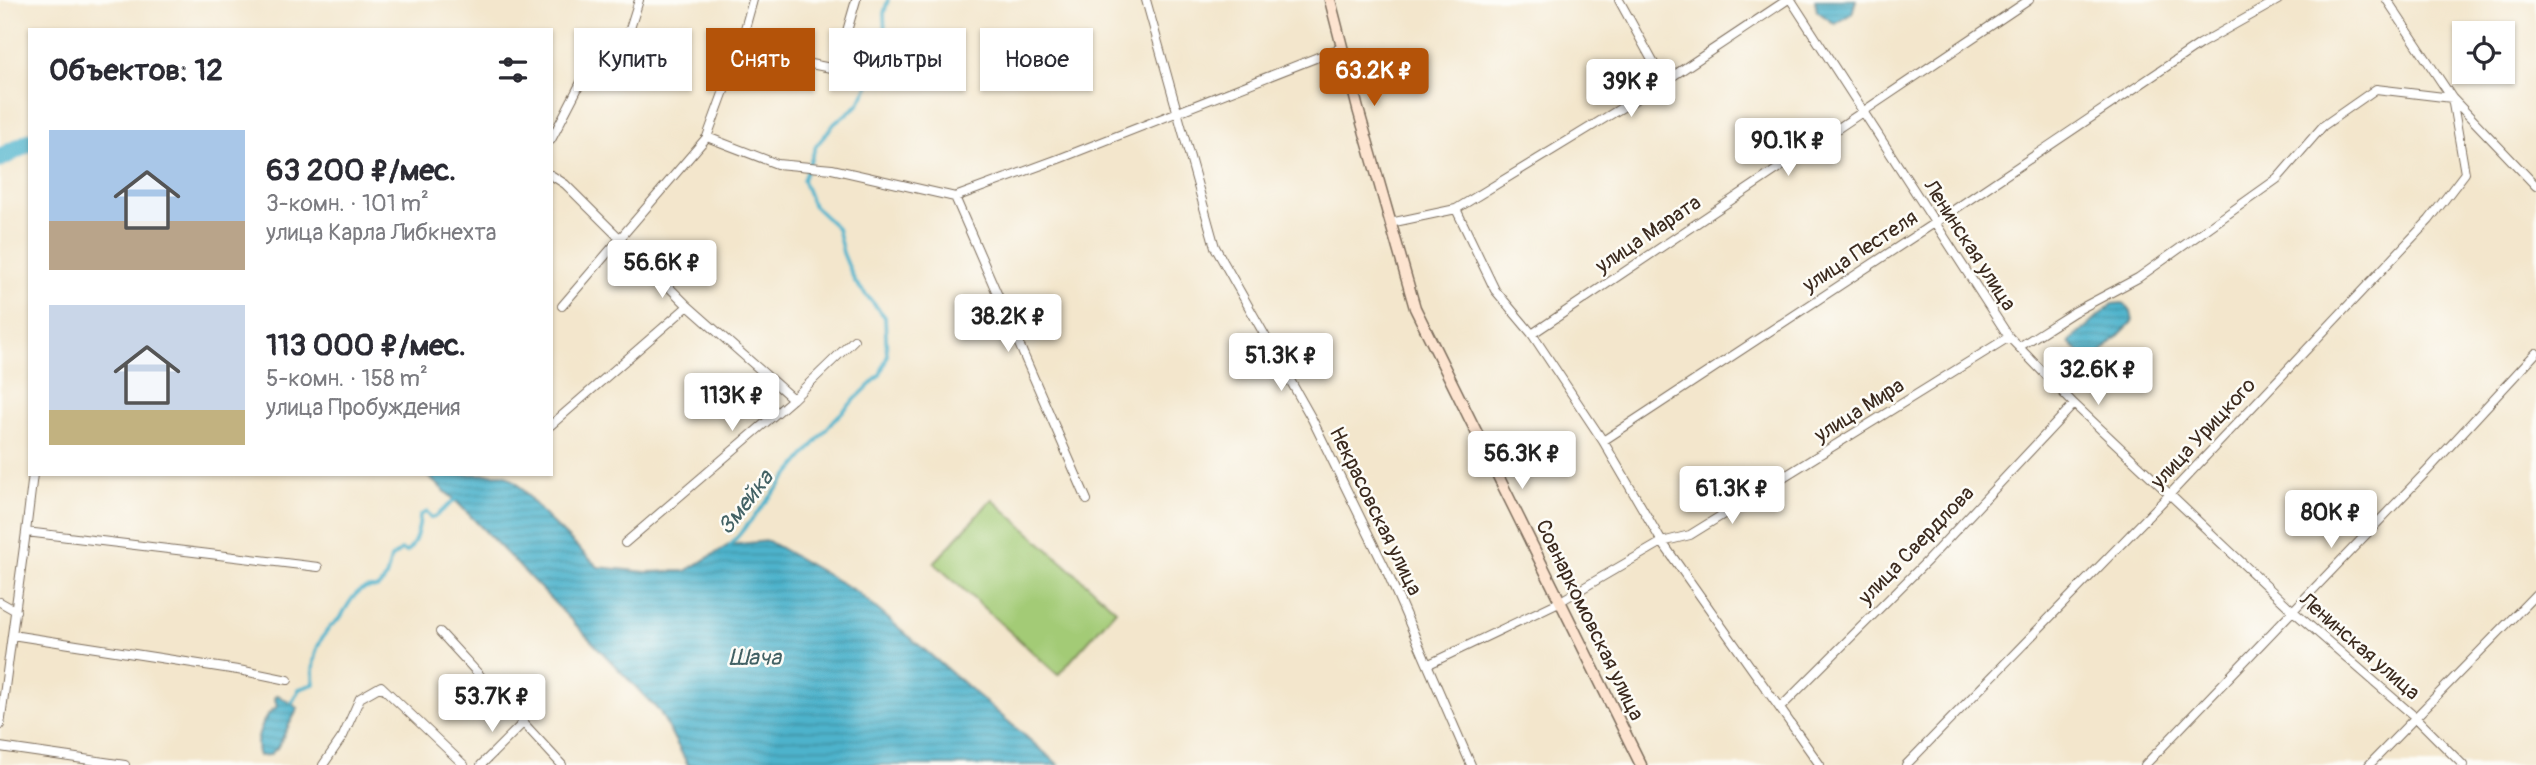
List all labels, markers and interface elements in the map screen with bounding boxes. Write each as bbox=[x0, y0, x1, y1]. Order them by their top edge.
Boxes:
map controls bbox=[2452, 21, 2515, 84]
button: locate bbox=[2452, 21, 2515, 84]
chip: Купить bbox=[574, 28, 692, 91]
chip: Снять bbox=[706, 28, 815, 91]
chip: Фильтры bbox=[829, 28, 966, 91]
chip: Новое bbox=[980, 28, 1093, 91]
pin: 63.2K ₽ bbox=[1309, 48, 1439, 108]
icon: filters bbox=[494, 51, 532, 89]
text: Объектов: 12 bbox=[49, 52, 223, 89]
text: 63.2K ₽ bbox=[1336, 56, 1412, 85]
pin: 39K ₽ bbox=[1582, 60, 1680, 119]
text: 39K ₽ bbox=[1602, 67, 1660, 96]
pin: 90.1K ₽ bbox=[1723, 118, 1853, 178]
text: 90.1K ₽ bbox=[1751, 126, 1825, 155]
text: 63 200 ₽/мес. bbox=[266, 152, 456, 189]
icon: home bbox=[105, 158, 189, 242]
street label: Ленинская улица bbox=[1917, 174, 2022, 316]
text: 3-комн. · 101 m² bbox=[266, 189, 429, 218]
street label: улица Марата bbox=[1589, 189, 1706, 280]
street label: улица Пестеля bbox=[1797, 204, 1923, 299]
text: улица Карла Либкнехта bbox=[266, 218, 496, 247]
pin: 56.6K ₽ bbox=[597, 240, 727, 300]
text: 56.6K ₽ bbox=[624, 248, 700, 277]
pin: 38.2K ₽ bbox=[943, 294, 1073, 354]
text: 38.2K ₽ bbox=[971, 302, 1045, 331]
text: 113 000 ₽/мес. bbox=[266, 327, 466, 364]
icon: home bbox=[105, 333, 189, 417]
pin: 51.3K ₽ bbox=[1216, 334, 1346, 393]
text: 51.3K ₽ bbox=[1245, 341, 1317, 370]
pin: 32.6K ₽ bbox=[2033, 348, 2163, 407]
text: 32.6K ₽ bbox=[2060, 355, 2136, 384]
text: 5-комн. · 158 m² bbox=[266, 364, 428, 393]
street label: улица Мира bbox=[1808, 372, 1909, 449]
street label: улица Урицкого bbox=[2144, 372, 2262, 495]
pin: 113K ₽ bbox=[675, 374, 789, 433]
text: 113K ₽ bbox=[700, 381, 764, 410]
text: улица Пробуждения bbox=[266, 393, 461, 422]
street label: Некрасовская улица bbox=[1323, 422, 1428, 600]
pin: 56.3K ₽ bbox=[1457, 432, 1587, 491]
text: 56.3K ₽ bbox=[1484, 439, 1560, 468]
water label: Змейка bbox=[711, 463, 780, 540]
pin: 61.3K ₽ bbox=[1667, 466, 1797, 526]
text: 61.3K ₽ bbox=[1696, 474, 1768, 503]
street label: улица Свердлова bbox=[1852, 480, 1980, 611]
pin: 80K ₽ bbox=[2282, 490, 2380, 550]
text: 80K ₽ bbox=[2301, 498, 2361, 527]
street label: Совнаркомовская улица bbox=[1529, 515, 1650, 725]
street label: Ленинская улица bbox=[2293, 586, 2426, 706]
water label: Шача bbox=[729, 643, 782, 672]
pin: 53.7K ₽ bbox=[427, 674, 557, 734]
text: 53.7K ₽ bbox=[454, 682, 530, 711]

